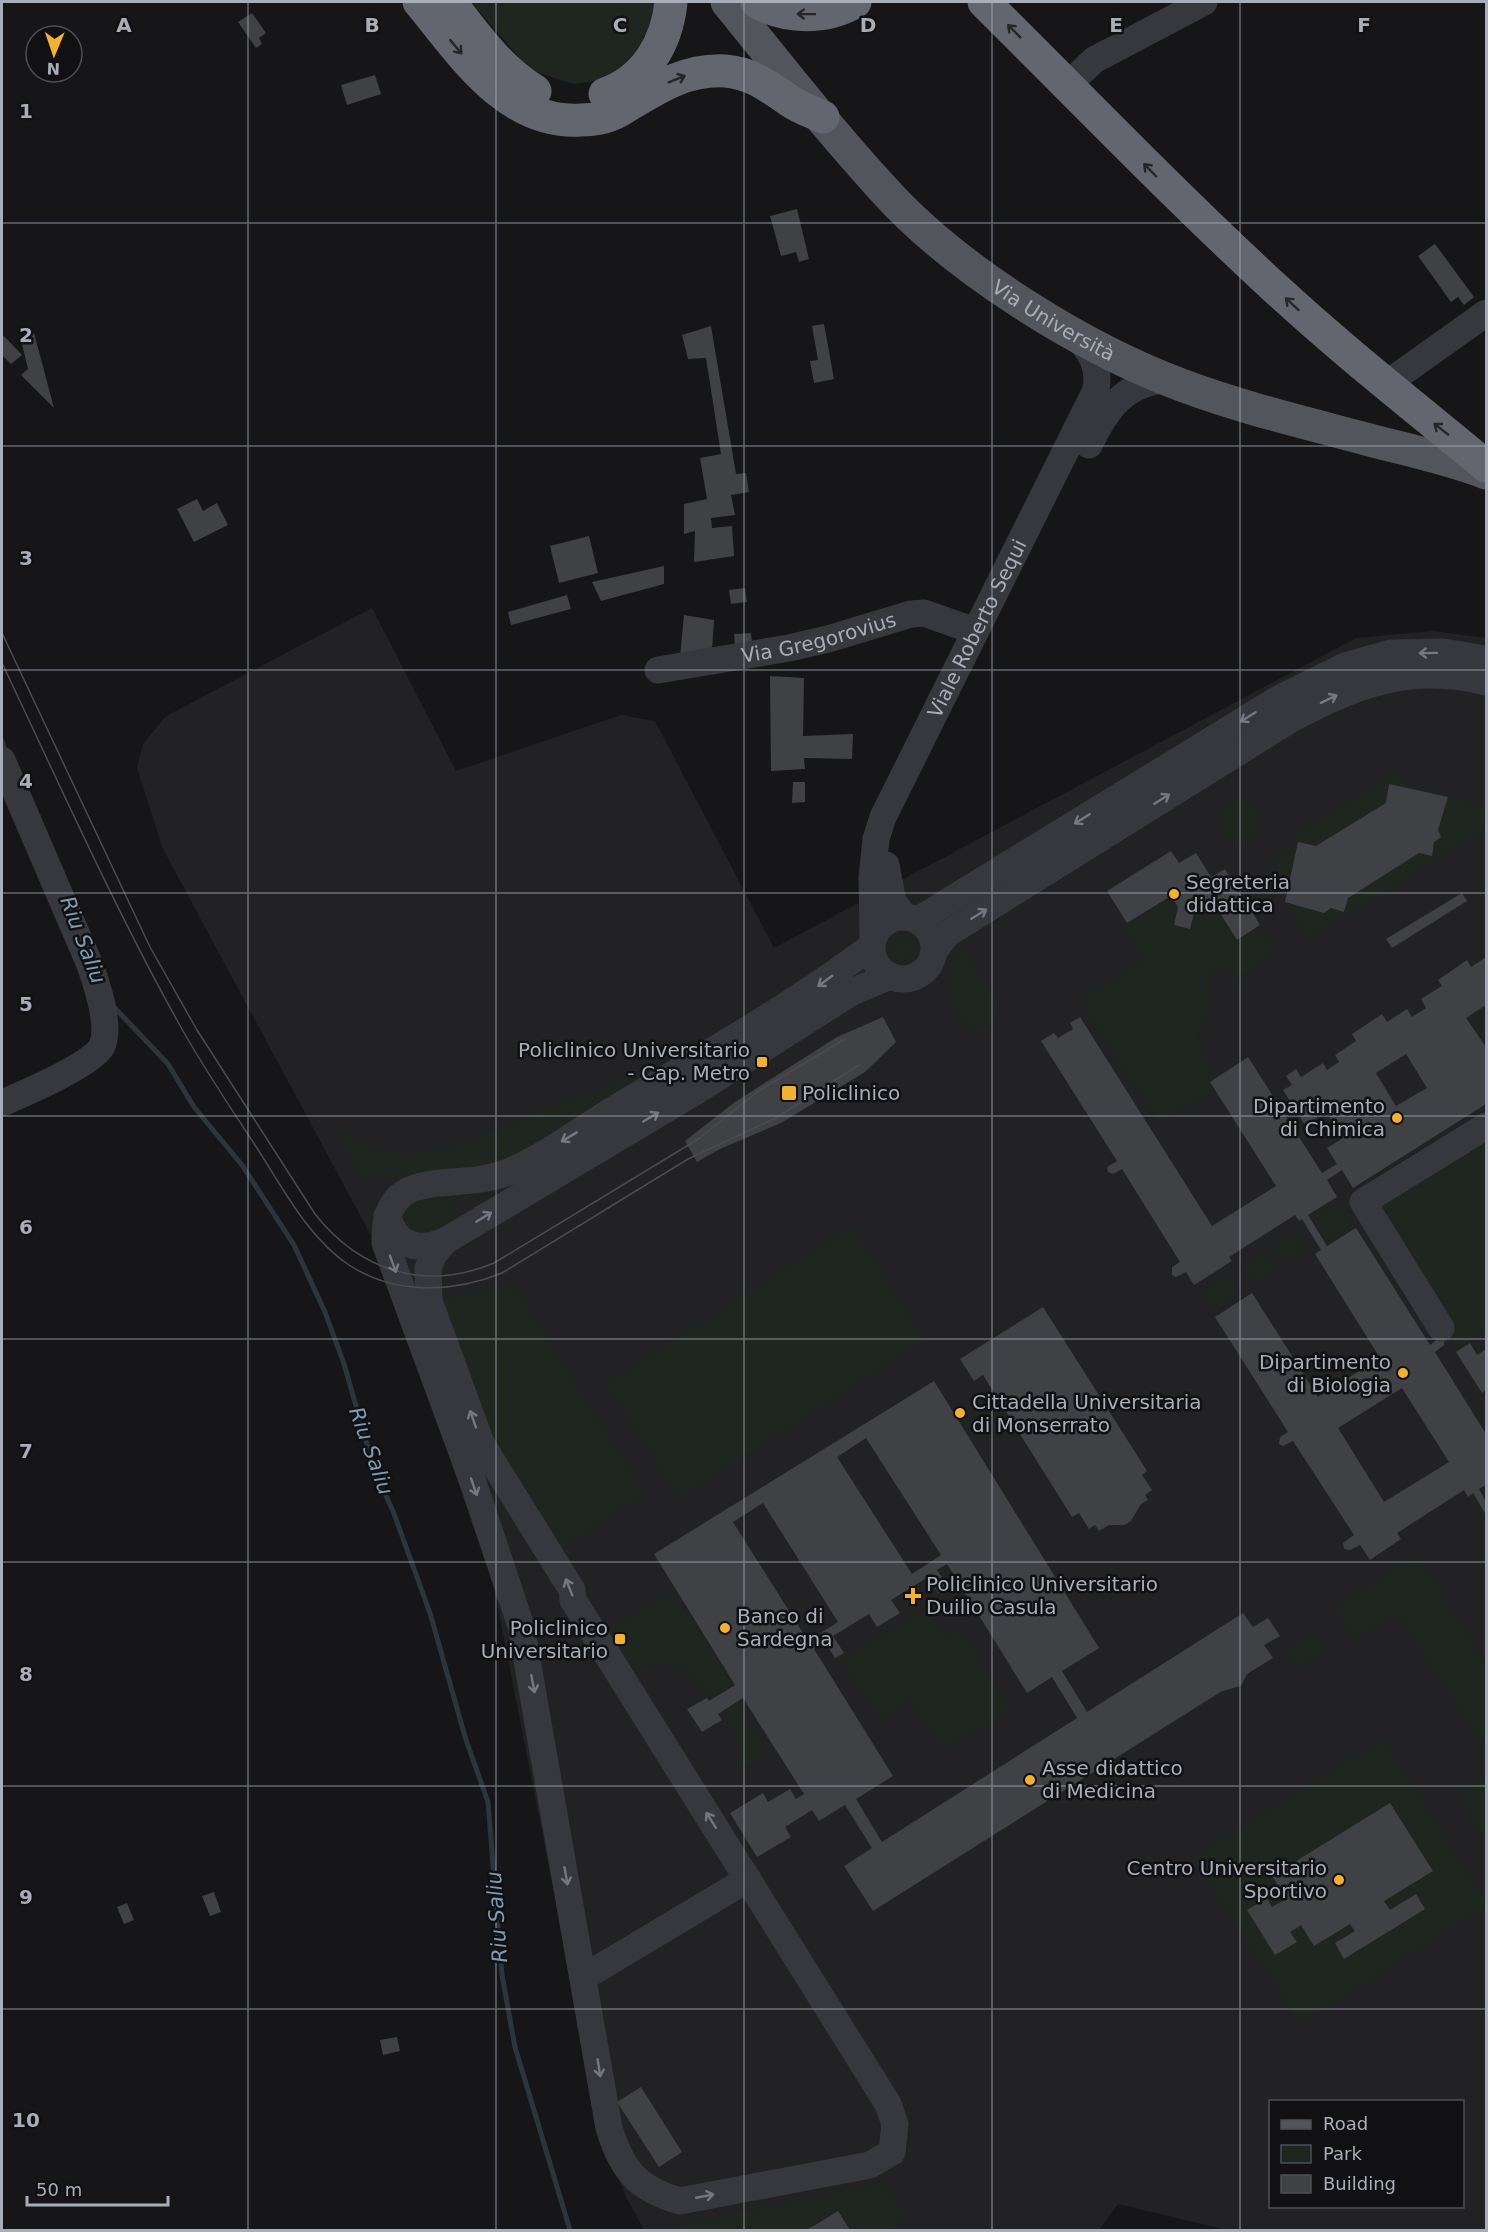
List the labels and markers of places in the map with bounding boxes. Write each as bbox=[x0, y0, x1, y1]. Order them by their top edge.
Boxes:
place label: Segreteria didattica bbox=[1186, 870, 1290, 917]
marker: Segreteria didattica bbox=[1167, 887, 1181, 901]
place label: Policlinico Universitario - Cap. Metro bbox=[518, 1038, 750, 1085]
marker: Policlinico Universitario - Cap. Metro bbox=[755, 1055, 769, 1069]
place label: Policlinico bbox=[802, 1081, 900, 1105]
marker: Policlinico bbox=[780, 1084, 798, 1102]
place label: Dipartimento di Chimica bbox=[1253, 1094, 1385, 1141]
marker: Dipartimento di Chimica bbox=[1390, 1111, 1404, 1125]
place label: Dipartimento di Biologia bbox=[1259, 1350, 1391, 1397]
marker: Dipartimento di Biologia bbox=[1396, 1366, 1410, 1380]
place label: Cittadella Universitaria di Monserrato bbox=[972, 1390, 1202, 1437]
marker: Cittadella Universitaria di Monserrato bbox=[953, 1406, 967, 1420]
place label: Policlinico Universitario Duilio Casula bbox=[926, 1572, 1158, 1619]
marker: Policlinico Universitario Duilio Casula bbox=[904, 1587, 922, 1605]
place label: Banco di Sardegna bbox=[737, 1604, 832, 1651]
place label: Policlinico Universitario bbox=[481, 1616, 608, 1663]
marker: Banco di Sardegna bbox=[718, 1621, 732, 1635]
marker: Policlinico Universitario bbox=[613, 1632, 627, 1646]
place label: Asse didattico di Medicina bbox=[1042, 1756, 1183, 1803]
marker: Asse didattico di Medicina bbox=[1023, 1773, 1037, 1787]
place label: Centro Universitario Sportivo bbox=[1127, 1856, 1327, 1903]
marker: Centro Universitario Sportivo bbox=[1332, 1873, 1346, 1887]

